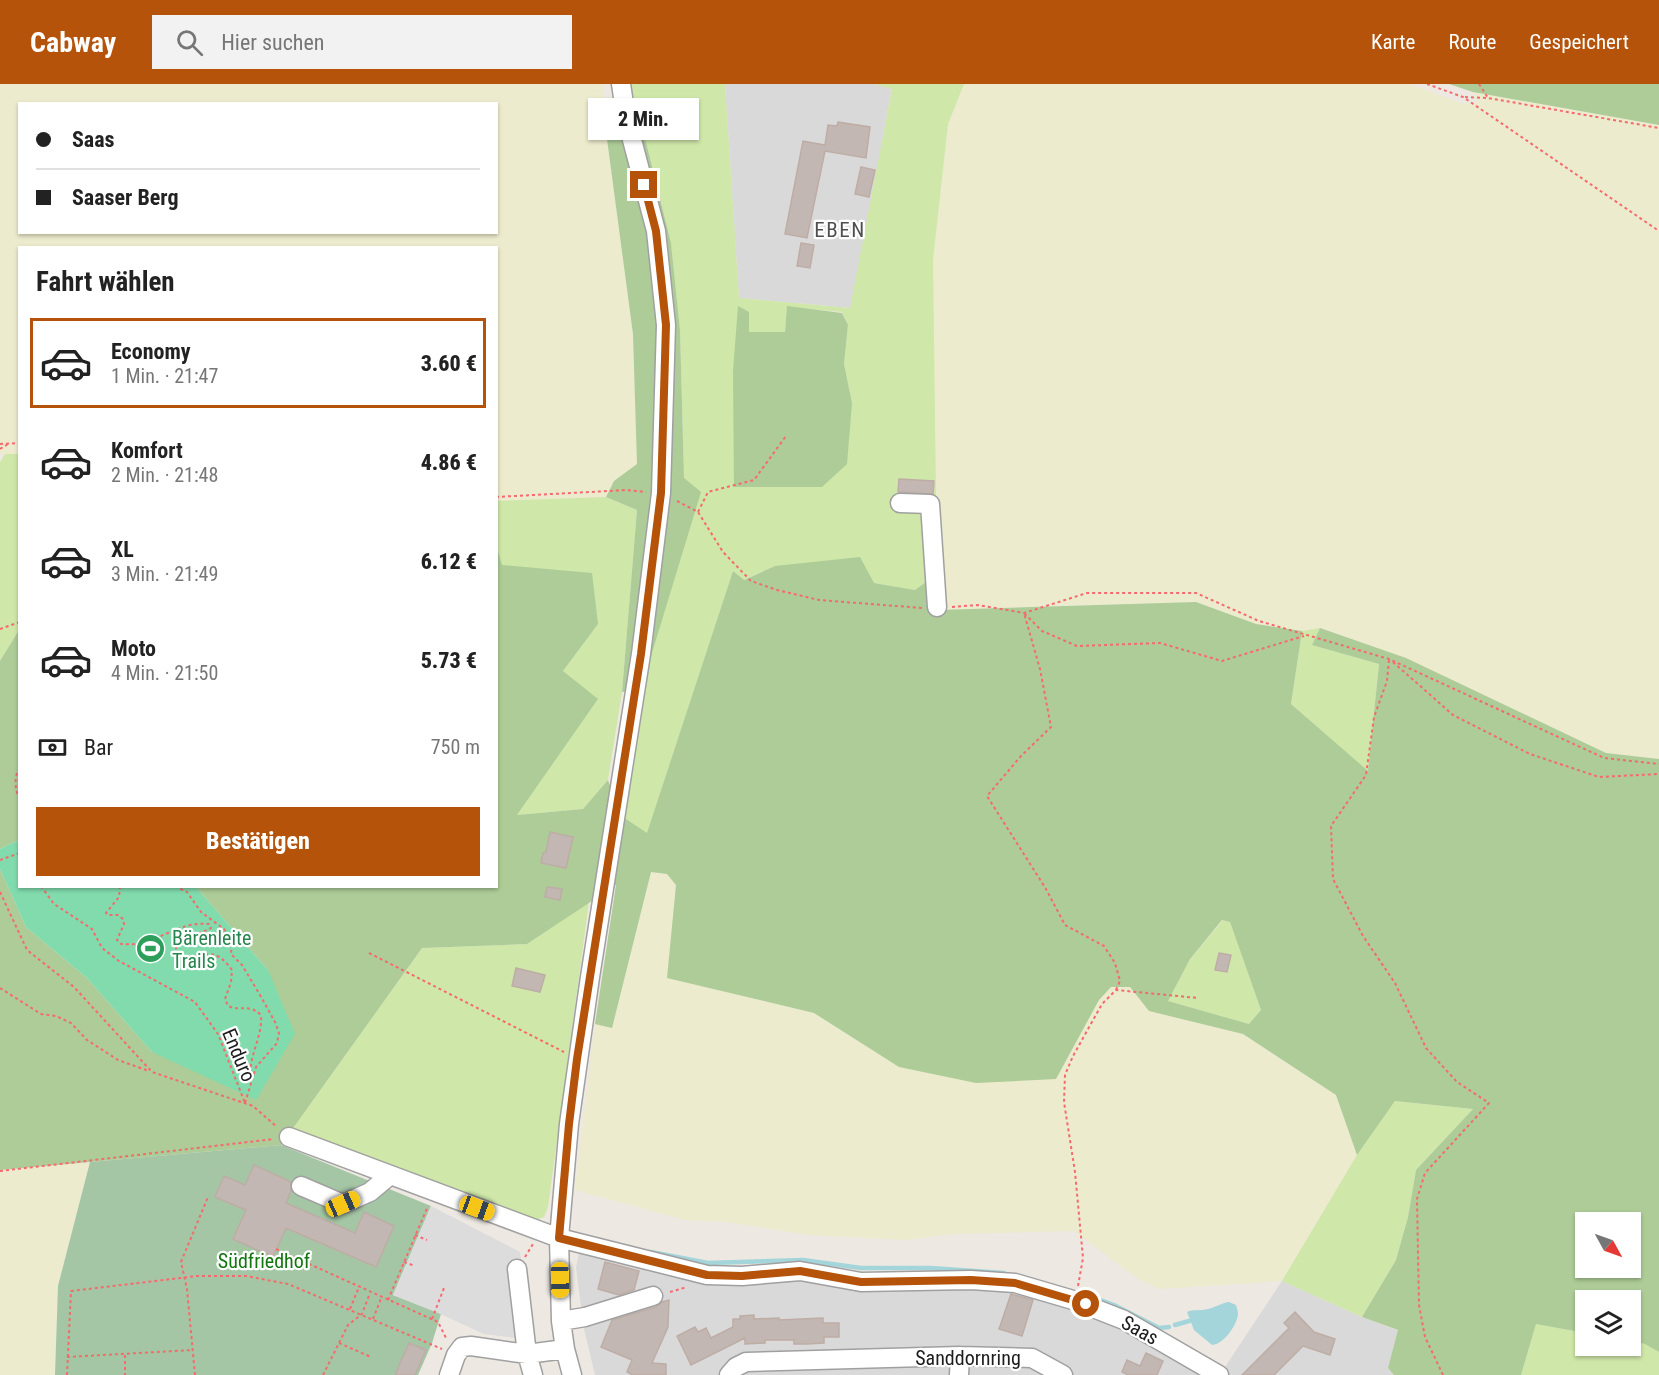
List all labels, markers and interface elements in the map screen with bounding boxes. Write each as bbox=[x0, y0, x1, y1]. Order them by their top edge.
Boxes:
search box bbox=[152, 15, 572, 69]
text: Cabway bbox=[30, 26, 116, 59]
icon: search bbox=[173, 26, 206, 59]
text: Hier suchen bbox=[221, 30, 324, 55]
text: Karte bbox=[1371, 30, 1415, 54]
text: Route bbox=[1448, 30, 1496, 54]
text: Gespeichert bbox=[1529, 30, 1629, 54]
callout: 2 Min. bbox=[588, 98, 700, 140]
text: 2 Min. bbox=[618, 107, 669, 131]
text: Saas bbox=[72, 127, 115, 152]
route end bbox=[630, 171, 657, 198]
text: Saaser Berg bbox=[72, 185, 179, 210]
district label: EBEN bbox=[814, 218, 866, 242]
text: Fahrt wählen bbox=[36, 266, 175, 298]
icon: car bbox=[39, 336, 93, 390]
text: Economy bbox=[111, 339, 191, 364]
text: 3.60 € bbox=[421, 351, 477, 376]
text: 1 Min. · 21:47 bbox=[111, 364, 218, 388]
icon: car bbox=[39, 435, 93, 489]
text: Komfort bbox=[111, 438, 183, 463]
text: 4.86 € bbox=[421, 450, 477, 475]
text: 2 Min. · 21:48 bbox=[111, 463, 218, 487]
icon: car bbox=[39, 534, 93, 588]
text: XL bbox=[111, 537, 134, 562]
text: 6.12 € bbox=[421, 549, 477, 574]
text: 3 Min. · 21:49 bbox=[111, 562, 218, 586]
icon: car bbox=[39, 633, 93, 687]
text: Moto bbox=[111, 636, 156, 661]
text: 5.73 € bbox=[421, 648, 477, 673]
text: 4 Min. · 21:50 bbox=[111, 661, 218, 685]
icon: cash bbox=[36, 731, 69, 764]
text: Bar bbox=[84, 735, 113, 760]
text: 750 m bbox=[431, 735, 480, 759]
button: Bestätigen bbox=[36, 807, 480, 876]
place label: Bärenleite Trails bbox=[172, 926, 251, 973]
sports icon: Bärenleite Trails bbox=[135, 933, 167, 965]
street label: Enduro bbox=[217, 1025, 261, 1085]
car bbox=[323, 1188, 363, 1220]
car bbox=[457, 1193, 497, 1223]
north arrow bbox=[1575, 1212, 1641, 1278]
map controls bbox=[1575, 1212, 1641, 1356]
park label: Südfriedhof bbox=[218, 1249, 311, 1273]
car bbox=[551, 1262, 569, 1298]
route start bbox=[1072, 1290, 1099, 1317]
button: layers bbox=[1575, 1290, 1641, 1356]
street label: Saas bbox=[1117, 1310, 1163, 1350]
street label: Sanddornring bbox=[915, 1346, 1021, 1370]

